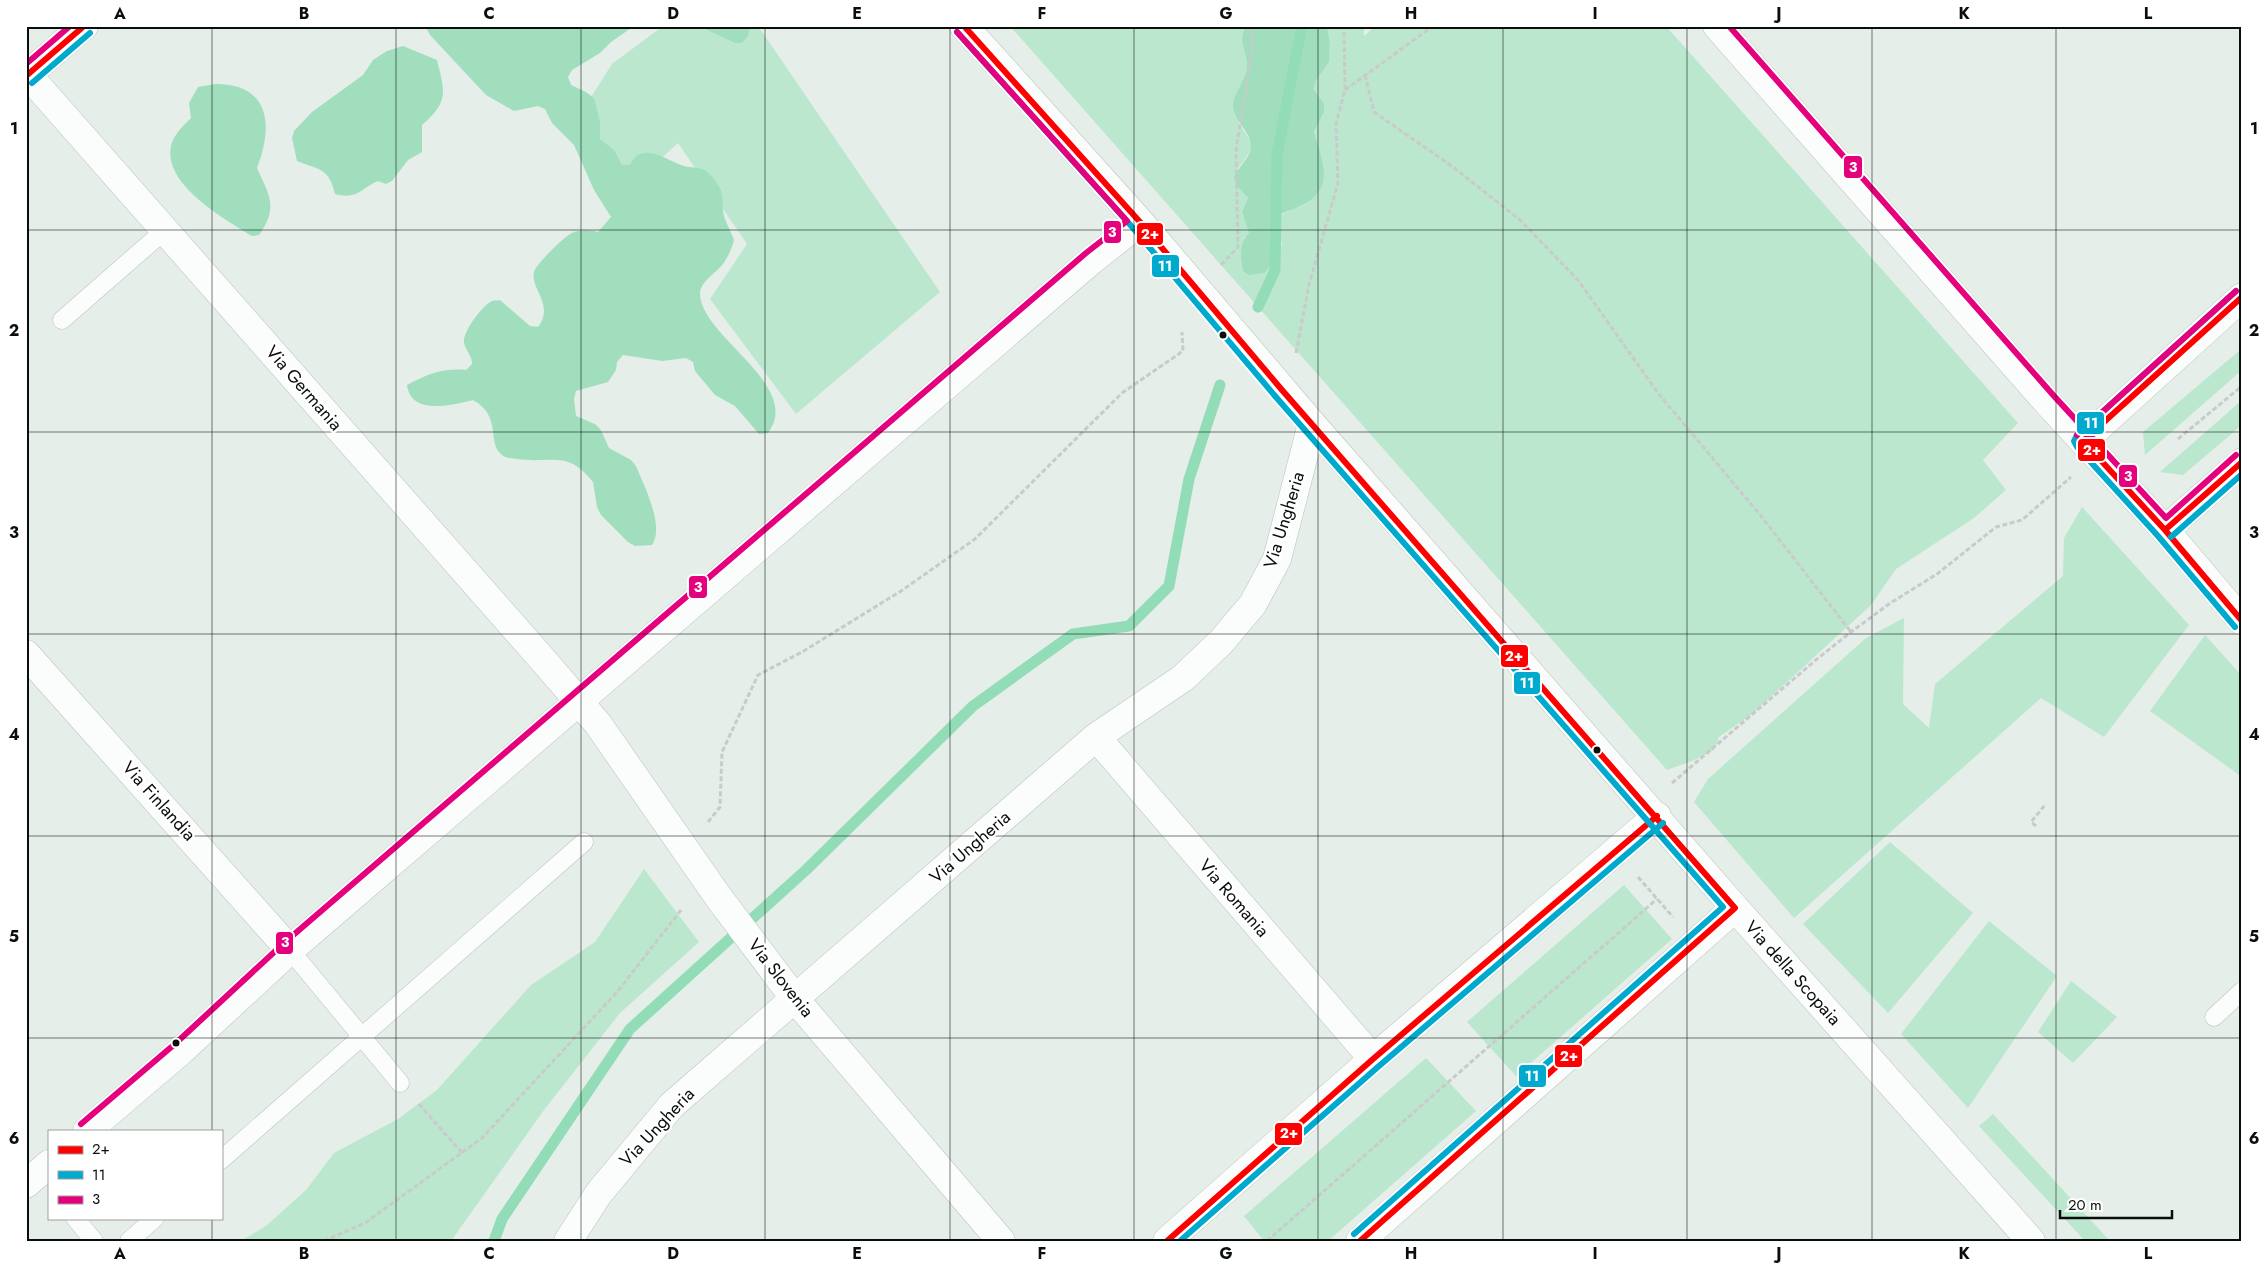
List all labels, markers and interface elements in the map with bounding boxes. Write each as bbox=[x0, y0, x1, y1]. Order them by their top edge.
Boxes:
text: A bbox=[113, 2, 126, 25]
text: B bbox=[299, 2, 309, 25]
text: C bbox=[483, 2, 495, 25]
text: D bbox=[667, 2, 679, 25]
text: E bbox=[852, 2, 862, 25]
text: F bbox=[1038, 2, 1046, 25]
text: G bbox=[1219, 2, 1233, 25]
text: H bbox=[1405, 2, 1417, 25]
text: I bbox=[1592, 2, 1598, 25]
text: J bbox=[1773, 2, 1782, 25]
text: K bbox=[1958, 2, 1970, 25]
text: L bbox=[2144, 2, 2153, 25]
text: 1 bbox=[10, 117, 18, 140]
text: 1 bbox=[2250, 117, 2258, 140]
line badge: 3 bbox=[1843, 155, 1863, 179]
text: 3 bbox=[1849, 157, 1858, 177]
line badge: 3 bbox=[1103, 220, 1122, 244]
text: 3 bbox=[1108, 222, 1117, 242]
line badge: 2+ bbox=[1136, 222, 1164, 246]
text: 2+ bbox=[1141, 224, 1159, 244]
line badge: 11 bbox=[1151, 254, 1180, 278]
text: 11 bbox=[1158, 256, 1172, 276]
text: 2 bbox=[9, 319, 19, 342]
text: 2 bbox=[2249, 319, 2259, 342]
unlabelled marker bbox=[1218, 330, 1228, 340]
street label: Via Germania bbox=[260, 340, 348, 436]
line badge: 11 bbox=[2076, 411, 2105, 435]
text: 11 bbox=[2084, 413, 2098, 433]
line badge: 2+ bbox=[2077, 438, 2106, 462]
text: 2+ bbox=[2083, 440, 2101, 460]
line badge: 3 bbox=[2118, 464, 2138, 488]
text: 3 bbox=[2124, 466, 2133, 486]
street label: Via Ungheria bbox=[1257, 468, 1311, 572]
text: 3 bbox=[9, 521, 19, 544]
text: 3 bbox=[2249, 521, 2259, 544]
line badge: 3 bbox=[688, 575, 708, 599]
text: 3 bbox=[694, 577, 703, 597]
line badge: 2+ bbox=[1500, 644, 1529, 668]
text: 2+ bbox=[1505, 646, 1523, 666]
line badge: 11 bbox=[1513, 671, 1541, 695]
text: 11 bbox=[1520, 673, 1534, 693]
text: 4 bbox=[8, 723, 20, 746]
text: 4 bbox=[2248, 723, 2260, 746]
unlabelled marker bbox=[1592, 745, 1602, 755]
street label: Via Finlandia bbox=[116, 755, 202, 847]
street label: Via Ungheria bbox=[924, 804, 1016, 890]
street label: Via Romania bbox=[1193, 853, 1275, 943]
street label: Via della Scopaia bbox=[1739, 915, 1847, 1031]
text: 5 bbox=[9, 925, 19, 948]
text: 5 bbox=[2249, 925, 2259, 948]
line badge: 3 bbox=[275, 931, 294, 955]
text: 3 bbox=[281, 932, 290, 952]
street label: Via Slovenia bbox=[742, 933, 820, 1023]
unlabelled marker bbox=[171, 1038, 181, 1048]
line badge: 2+ bbox=[1554, 1044, 1583, 1068]
text: 2+ bbox=[1560, 1046, 1578, 1066]
line badge: 11 bbox=[1518, 1064, 1547, 1088]
text: 11 bbox=[1525, 1066, 1539, 1086]
street label: Via Ungheria bbox=[613, 1082, 701, 1172]
line badge: 2+ bbox=[1274, 1122, 1303, 1146]
text: 2+ bbox=[1280, 1123, 1298, 1143]
text: 6 bbox=[9, 1127, 19, 1150]
text: 6 bbox=[2249, 1127, 2259, 1150]
legend bbox=[48, 1130, 222, 1220]
text: 2+ bbox=[92, 1138, 110, 1160]
text: 11 bbox=[92, 1164, 106, 1186]
scale bar bbox=[2060, 1187, 2173, 1219]
text: 3 bbox=[92, 1188, 100, 1210]
text: 20 m bbox=[2068, 1194, 2102, 1216]
text: A bbox=[113, 1242, 126, 1265]
text: B bbox=[299, 1242, 309, 1265]
text: C bbox=[483, 1242, 495, 1265]
text: D bbox=[667, 1242, 679, 1265]
text: E bbox=[852, 1242, 862, 1265]
text: F bbox=[1038, 1242, 1046, 1265]
text: G bbox=[1219, 1242, 1233, 1265]
text: H bbox=[1405, 1242, 1417, 1265]
text: I bbox=[1592, 1242, 1598, 1265]
text: J bbox=[1773, 1242, 1782, 1265]
text: K bbox=[1958, 1242, 1970, 1265]
text: L bbox=[2144, 1242, 2153, 1265]

